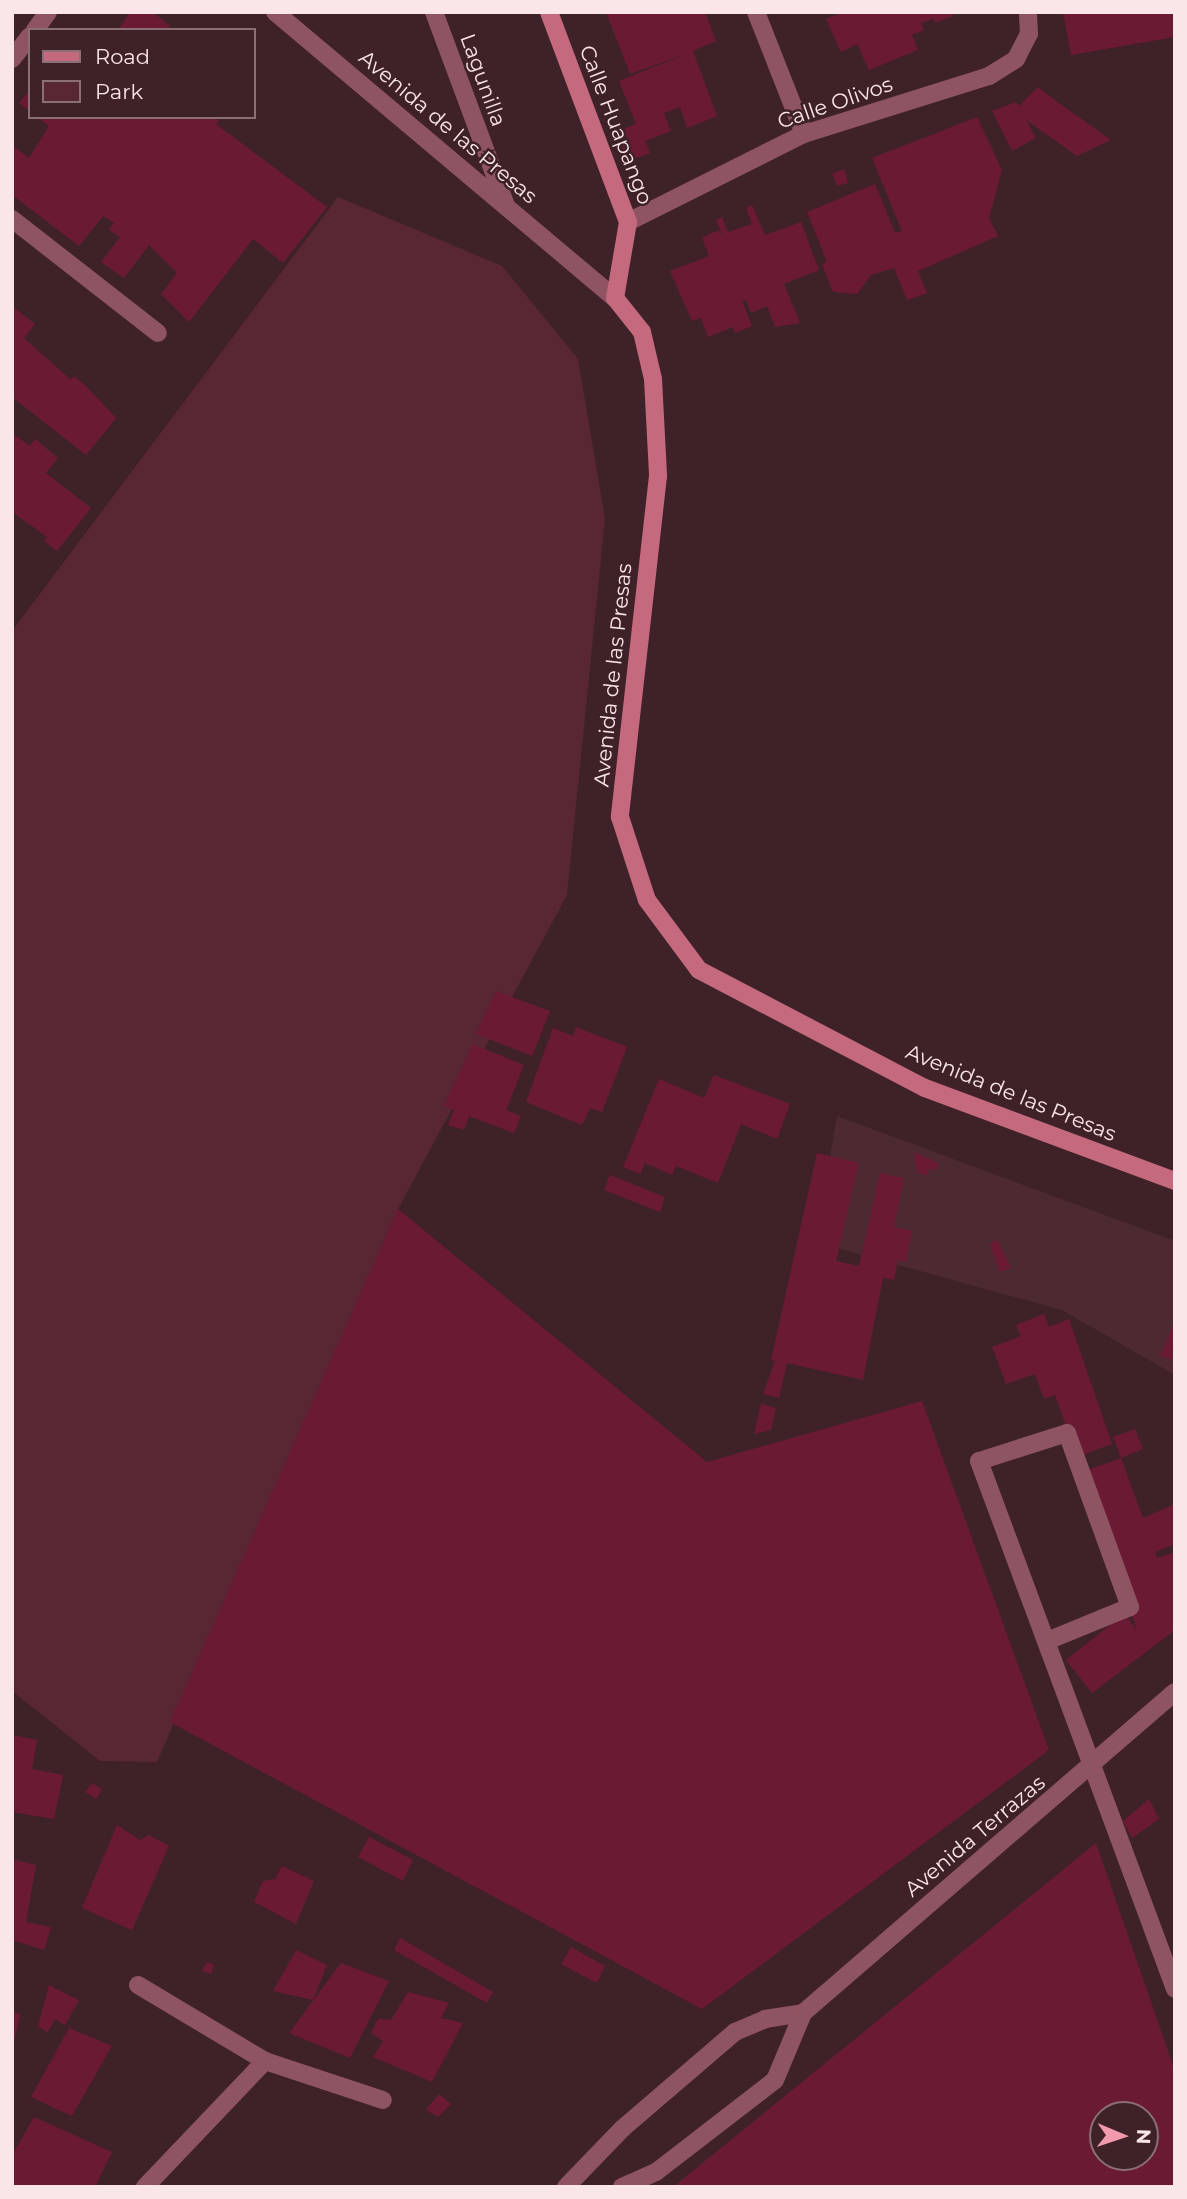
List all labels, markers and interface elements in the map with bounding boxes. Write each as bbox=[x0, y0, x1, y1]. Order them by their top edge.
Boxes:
legend bbox=[28, 28, 256, 119]
street label: Lagunilla bbox=[455, 30, 511, 130]
street label: Calle Huapango bbox=[574, 42, 658, 208]
text: Road bbox=[95, 44, 150, 69]
street label: Avenida de las Presas bbox=[354, 45, 542, 209]
street label: Calle Olivos bbox=[774, 72, 896, 134]
text: Park bbox=[95, 79, 143, 104]
street label: Avenida de las Presas bbox=[589, 562, 637, 788]
street label: Avenida de las Presas bbox=[902, 1039, 1120, 1147]
street label: Avenida Terrazas bbox=[900, 1770, 1050, 1902]
north arrow bbox=[1089, 2101, 1159, 2171]
text: N bbox=[1132, 2129, 1155, 2145]

